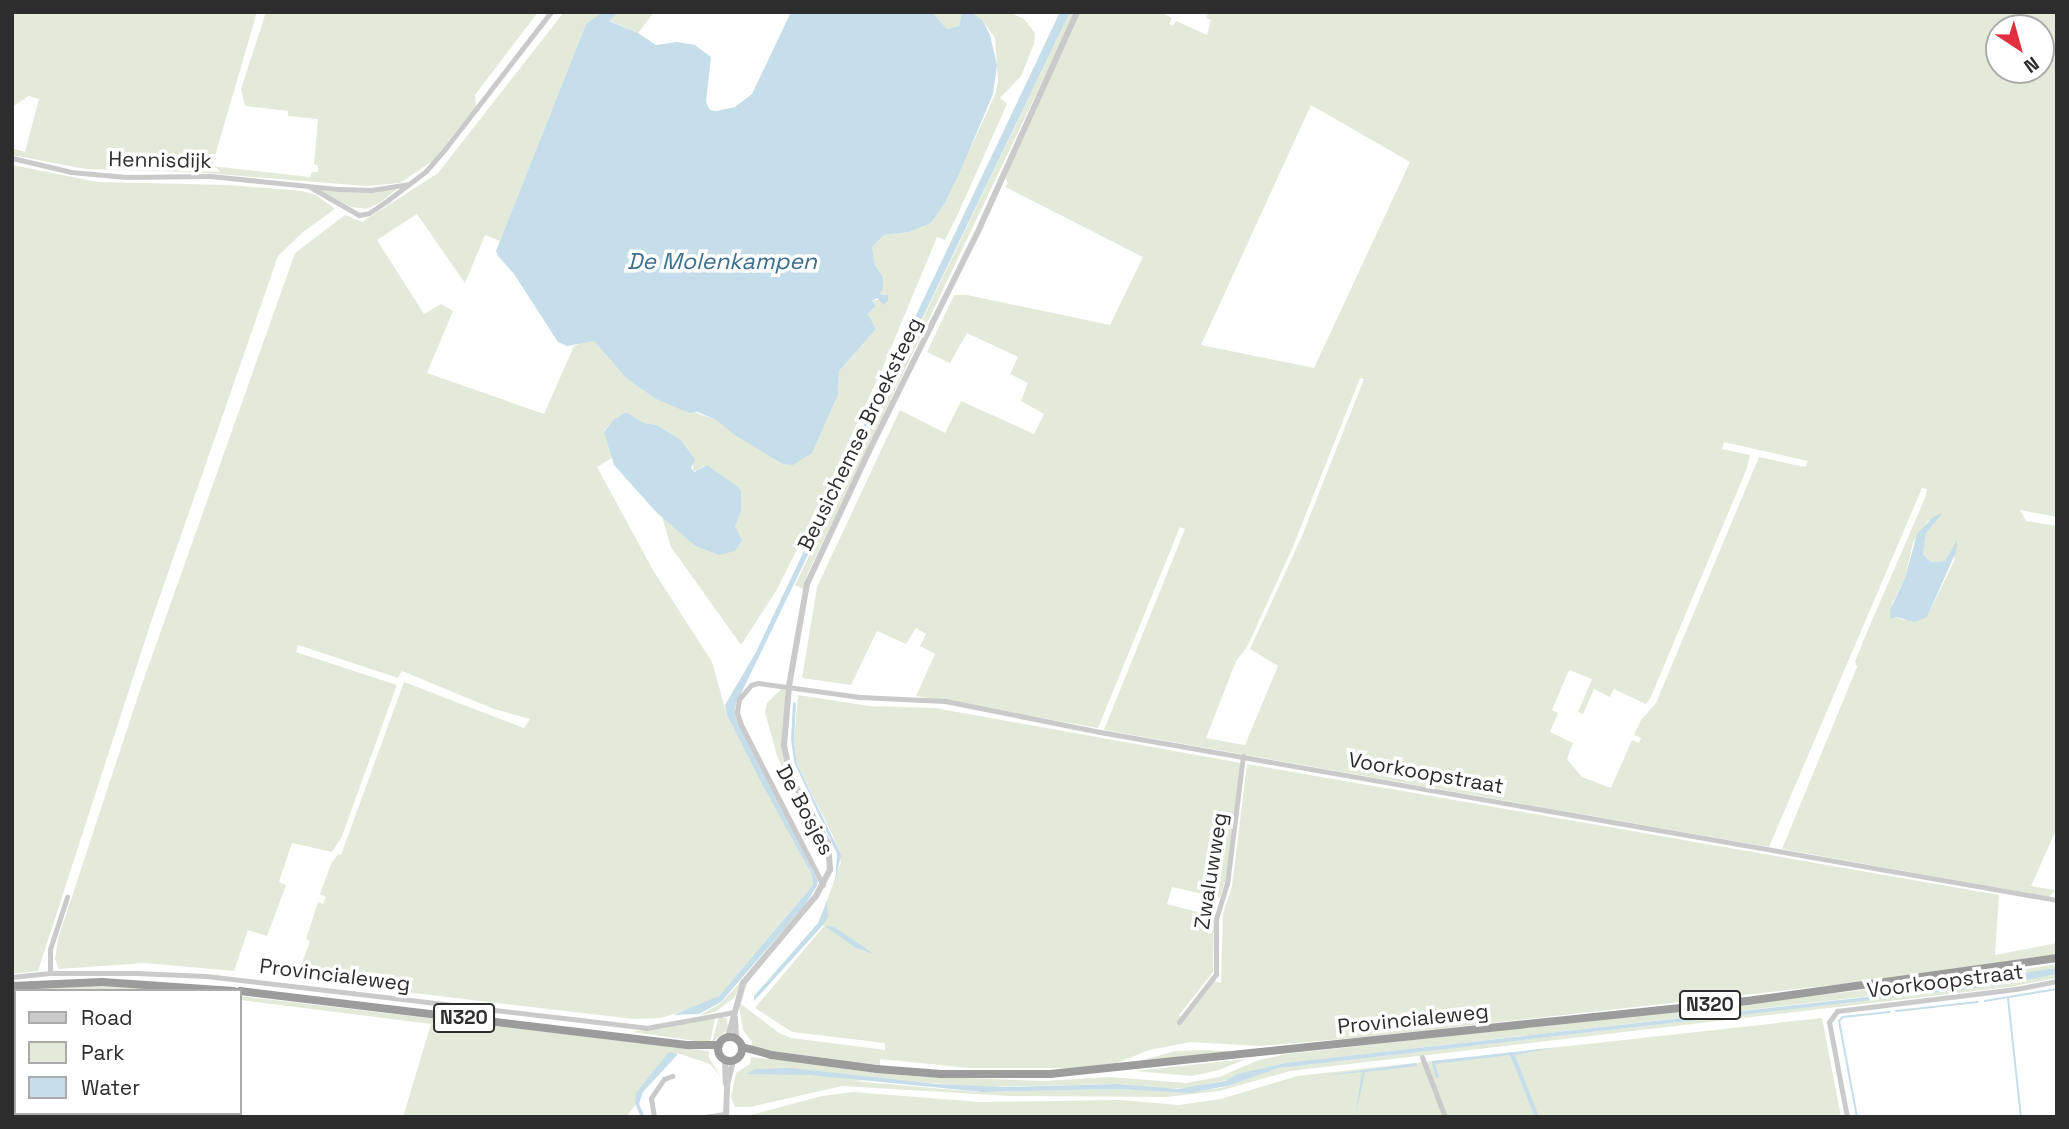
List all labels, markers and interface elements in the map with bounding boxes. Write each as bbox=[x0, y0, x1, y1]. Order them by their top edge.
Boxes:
north arrow bbox=[1985, 14, 2055, 84]
text: N bbox=[2019, 51, 2044, 79]
street label: Hennisdijk bbox=[108, 147, 212, 173]
water label: De Molenkampen bbox=[627, 247, 817, 275]
street label: Beusichemse Broeksteeg bbox=[792, 313, 928, 555]
street label: Voorkoopstraat bbox=[1346, 747, 1506, 799]
street label: De Bosjes bbox=[771, 761, 839, 859]
street label: Zwaluwweg bbox=[1189, 811, 1233, 931]
street label: Provincialeweg bbox=[258, 953, 412, 997]
street label: Voorkoopstraat bbox=[1865, 959, 2025, 1003]
legend bbox=[14, 989, 242, 1115]
road number: N320 bbox=[1678, 990, 1742, 1021]
street label: Provincialeweg bbox=[1336, 999, 1490, 1039]
road number: N320 bbox=[433, 1002, 496, 1034]
text: Road bbox=[81, 1004, 133, 1031]
text: Park bbox=[81, 1039, 125, 1066]
text: Water bbox=[81, 1074, 140, 1101]

